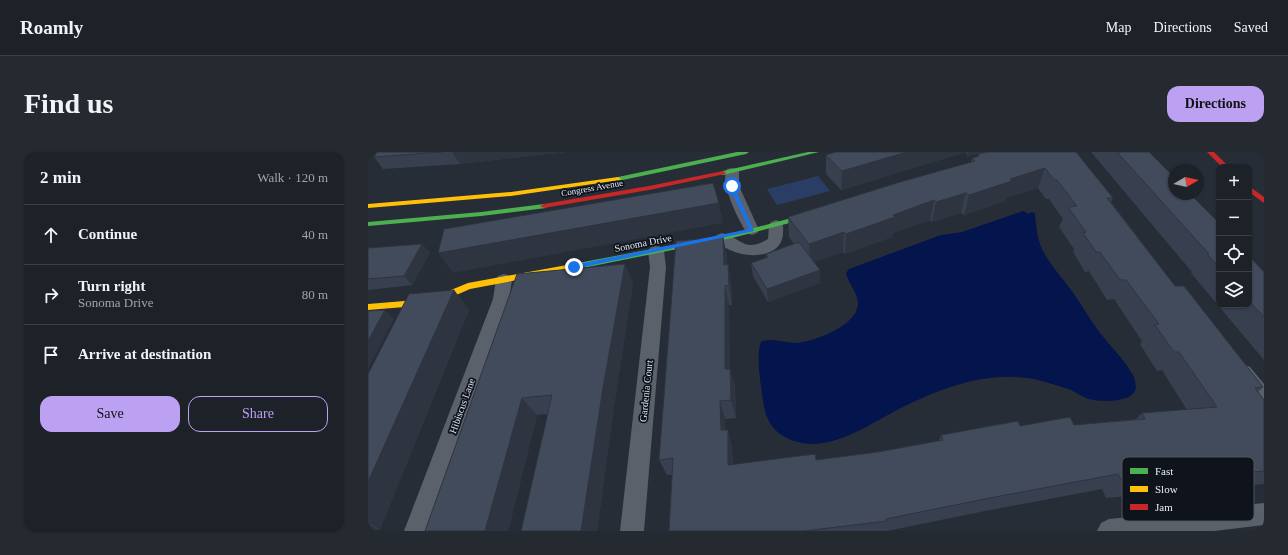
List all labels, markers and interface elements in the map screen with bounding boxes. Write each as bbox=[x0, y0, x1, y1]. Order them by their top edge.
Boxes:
text: Roamly bbox=[20, 17, 83, 38]
text: Map bbox=[1106, 20, 1131, 35]
text: Directions bbox=[1153, 20, 1212, 35]
text: Saved bbox=[1234, 20, 1268, 35]
button: Directions bbox=[1167, 86, 1264, 122]
text: Find us bbox=[24, 88, 114, 119]
north arrow bbox=[1168, 164, 1204, 200]
map controls bbox=[1216, 164, 1252, 308]
button: + bbox=[1216, 164, 1252, 200]
text: 2 min bbox=[40, 168, 81, 187]
text: Walk · 120 m bbox=[257, 170, 328, 185]
route start bbox=[723, 177, 741, 195]
street label: Congress Avenue bbox=[560, 178, 624, 198]
button: − bbox=[1216, 200, 1252, 236]
icon: ahead bbox=[40, 224, 62, 246]
text: Continue bbox=[78, 226, 137, 242]
text: 40 m bbox=[302, 227, 328, 242]
street label: Sonoma Drive bbox=[613, 232, 673, 254]
button: locate bbox=[1216, 236, 1252, 272]
route end bbox=[565, 258, 583, 276]
button: layers bbox=[1216, 272, 1252, 308]
text: Turn right bbox=[78, 278, 145, 294]
icon: right bbox=[40, 284, 62, 306]
text: 80 m bbox=[302, 287, 328, 302]
text: Sonoma Drive bbox=[78, 295, 153, 310]
icon: arrive bbox=[40, 344, 62, 366]
text: Arrive at destination bbox=[78, 346, 211, 362]
street label: Gardenia Court bbox=[637, 359, 655, 422]
street label: Hibiscus Lane bbox=[447, 377, 477, 435]
button: Save bbox=[40, 396, 180, 432]
button: Share bbox=[188, 396, 328, 432]
legend bbox=[1122, 457, 1254, 521]
text: Fast bbox=[1155, 465, 1173, 477]
text: Slow bbox=[1155, 483, 1178, 495]
text: Jam bbox=[1155, 501, 1173, 513]

